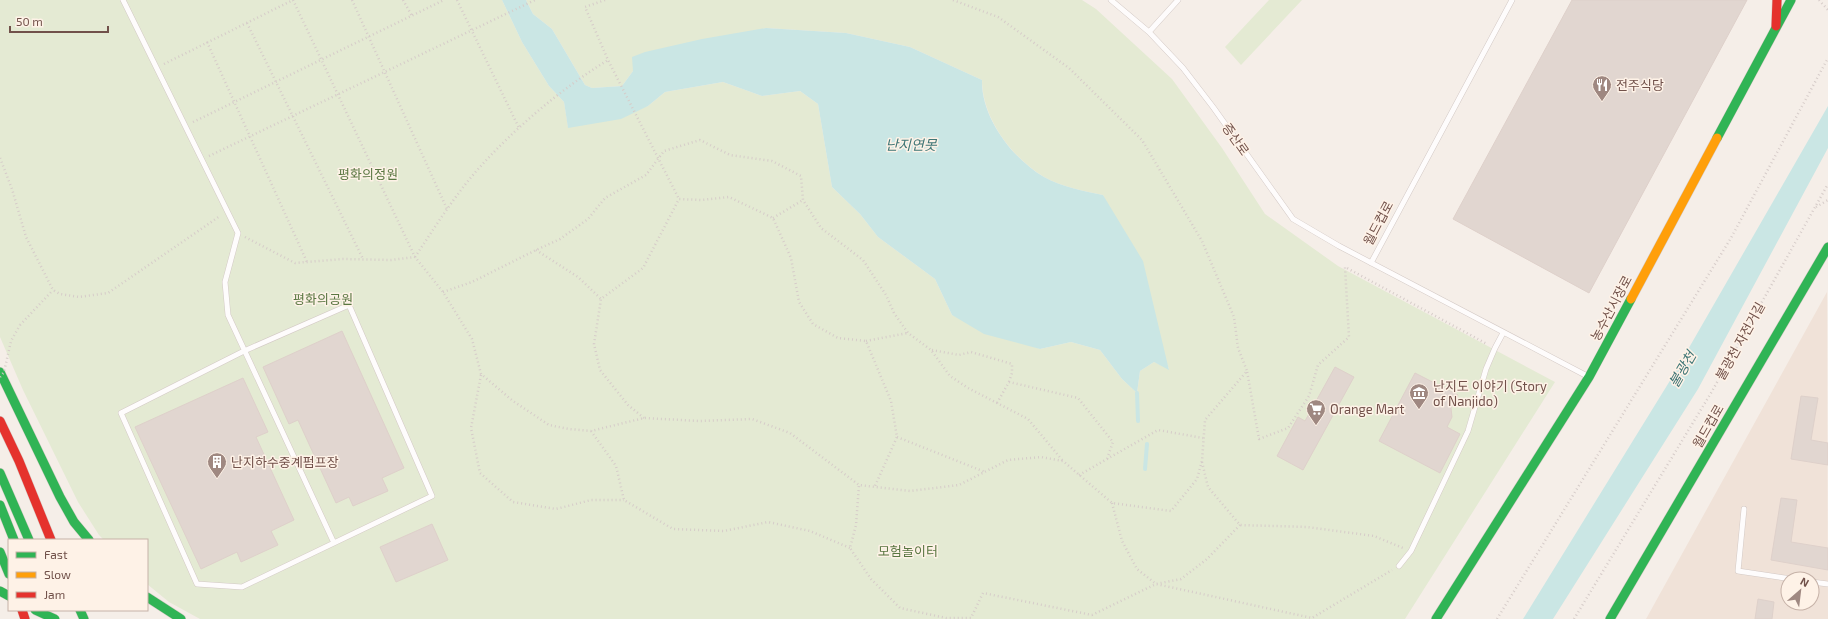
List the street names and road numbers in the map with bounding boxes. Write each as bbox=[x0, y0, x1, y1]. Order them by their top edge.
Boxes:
street label: 증산로 bbox=[1219, 120, 1253, 158]
street label: 월드컵로 bbox=[1360, 198, 1396, 248]
street label: 농수산시장로 bbox=[1587, 273, 1635, 343]
street label: 불광천 자전거길 bbox=[1712, 299, 1768, 383]
street label: 월드컵로 bbox=[1689, 401, 1727, 451]

